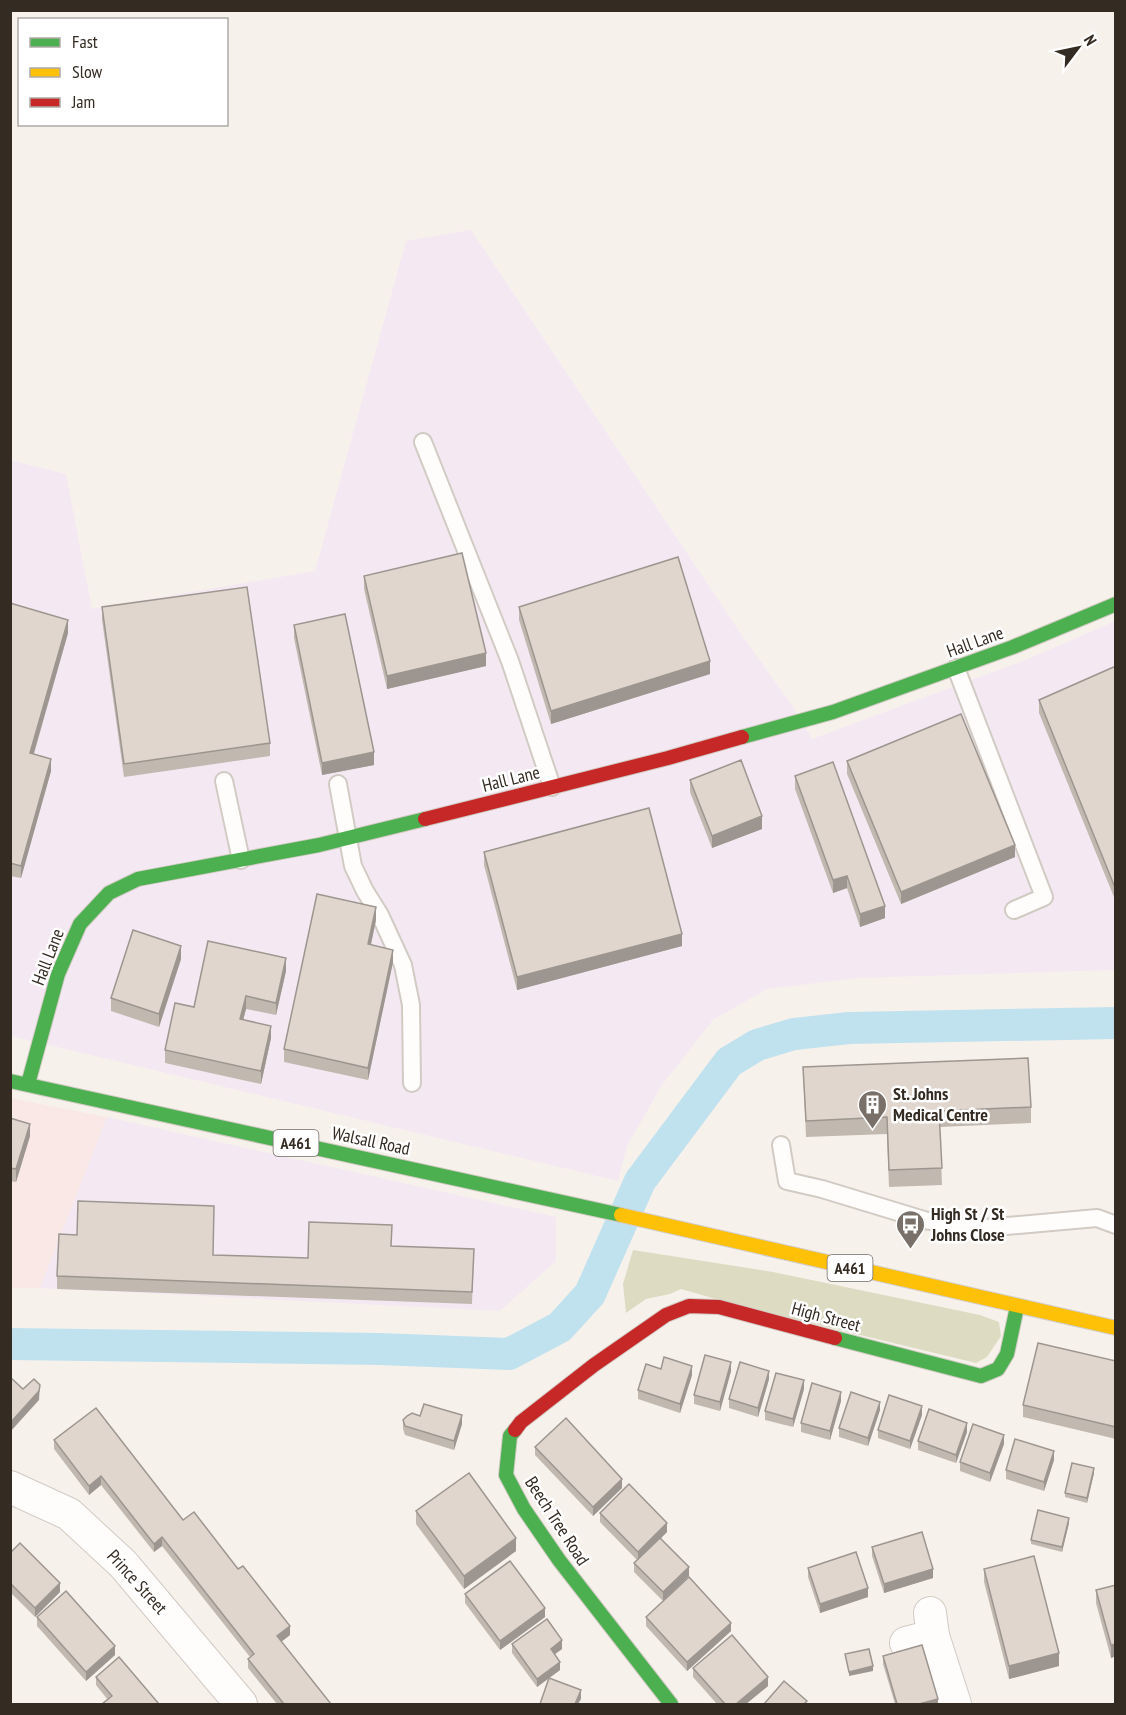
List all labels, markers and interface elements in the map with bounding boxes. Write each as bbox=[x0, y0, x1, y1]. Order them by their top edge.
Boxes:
legend bbox=[18, 18, 228, 126]
north arrow bbox=[1048, 18, 1108, 78]
text: Fast bbox=[72, 30, 98, 53]
text: N bbox=[1080, 31, 1101, 49]
text: Slow bbox=[72, 60, 103, 83]
text: Jam bbox=[71, 90, 95, 113]
street label: Hall Lane bbox=[943, 621, 1006, 662]
street label: Hall Lane bbox=[480, 760, 542, 797]
street label: Hall Lane bbox=[26, 925, 69, 988]
place label: St. Johns Medical Centre bbox=[893, 1082, 988, 1126]
building icon: St. Johns Medical Centre bbox=[856, 1088, 888, 1130]
street label: Walsall Road bbox=[330, 1121, 412, 1160]
road number: A461 bbox=[274, 1130, 318, 1156]
place label: High St / St Johns Close bbox=[930, 1202, 1005, 1246]
bus stop icon: High St / St Johns Close bbox=[894, 1208, 926, 1250]
road number: A461 bbox=[828, 1255, 872, 1281]
street label: High Street bbox=[789, 1296, 863, 1337]
street label: Beech Tree Road bbox=[520, 1472, 595, 1570]
street label: Prince Street bbox=[102, 1545, 172, 1619]

